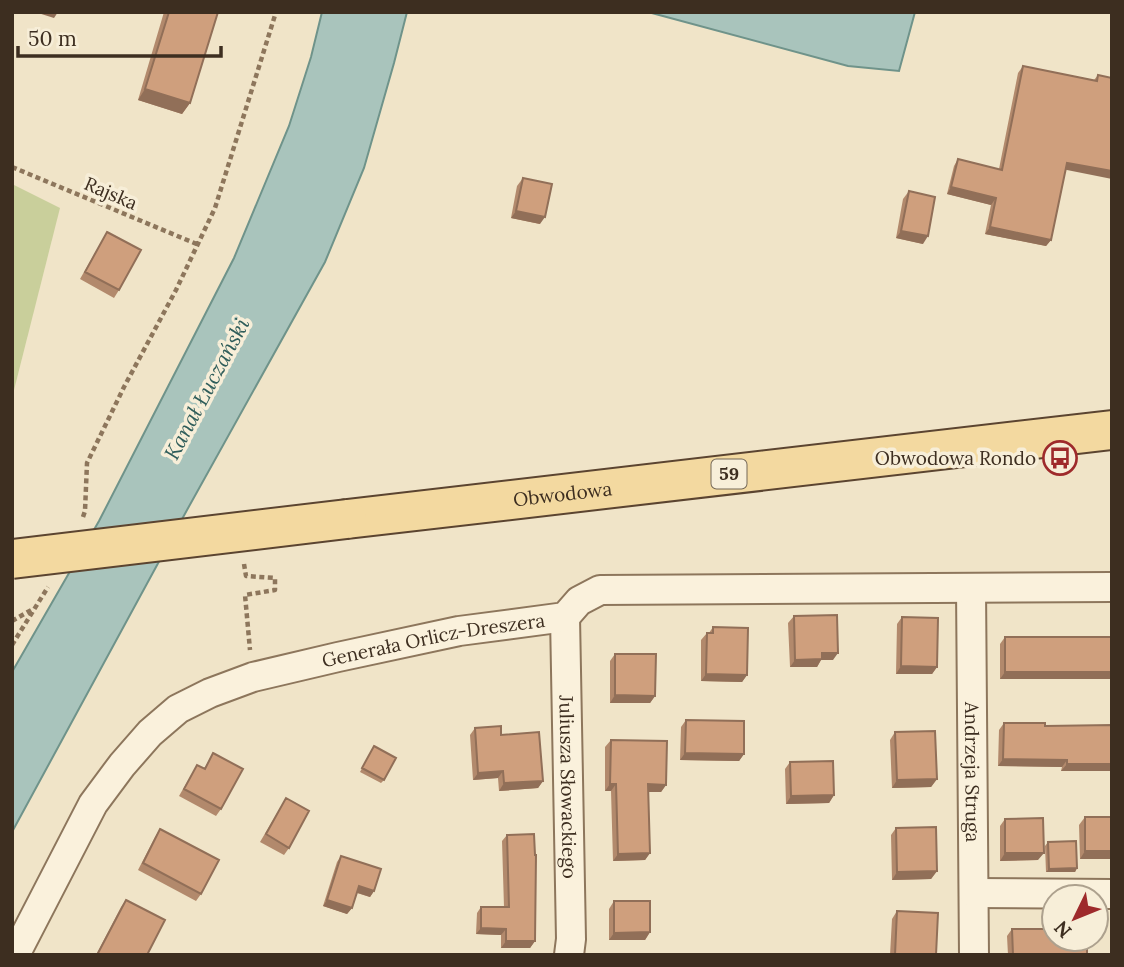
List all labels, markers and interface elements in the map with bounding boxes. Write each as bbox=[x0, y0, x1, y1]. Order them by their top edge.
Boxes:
scale bar bbox=[18, 14, 220, 58]
text: 50 m bbox=[28, 25, 77, 52]
street label: Rajska bbox=[81, 171, 141, 215]
water label: Kanał Łuczański bbox=[158, 313, 255, 464]
bus stop icon: Obwodowa Rondo bbox=[1041, 439, 1079, 477]
place label: Obwodowa Rondo bbox=[875, 446, 1036, 470]
road number: 59 bbox=[712, 460, 746, 488]
street label: Obwodowa bbox=[512, 476, 613, 512]
street label: Generała Orlicz-Dreszera bbox=[319, 608, 547, 672]
street label: Juliusza Słowackiego bbox=[554, 694, 582, 879]
street label: Andrzeja Struga bbox=[960, 701, 985, 843]
north arrow bbox=[1040, 883, 1110, 953]
text: N bbox=[1049, 916, 1076, 943]

